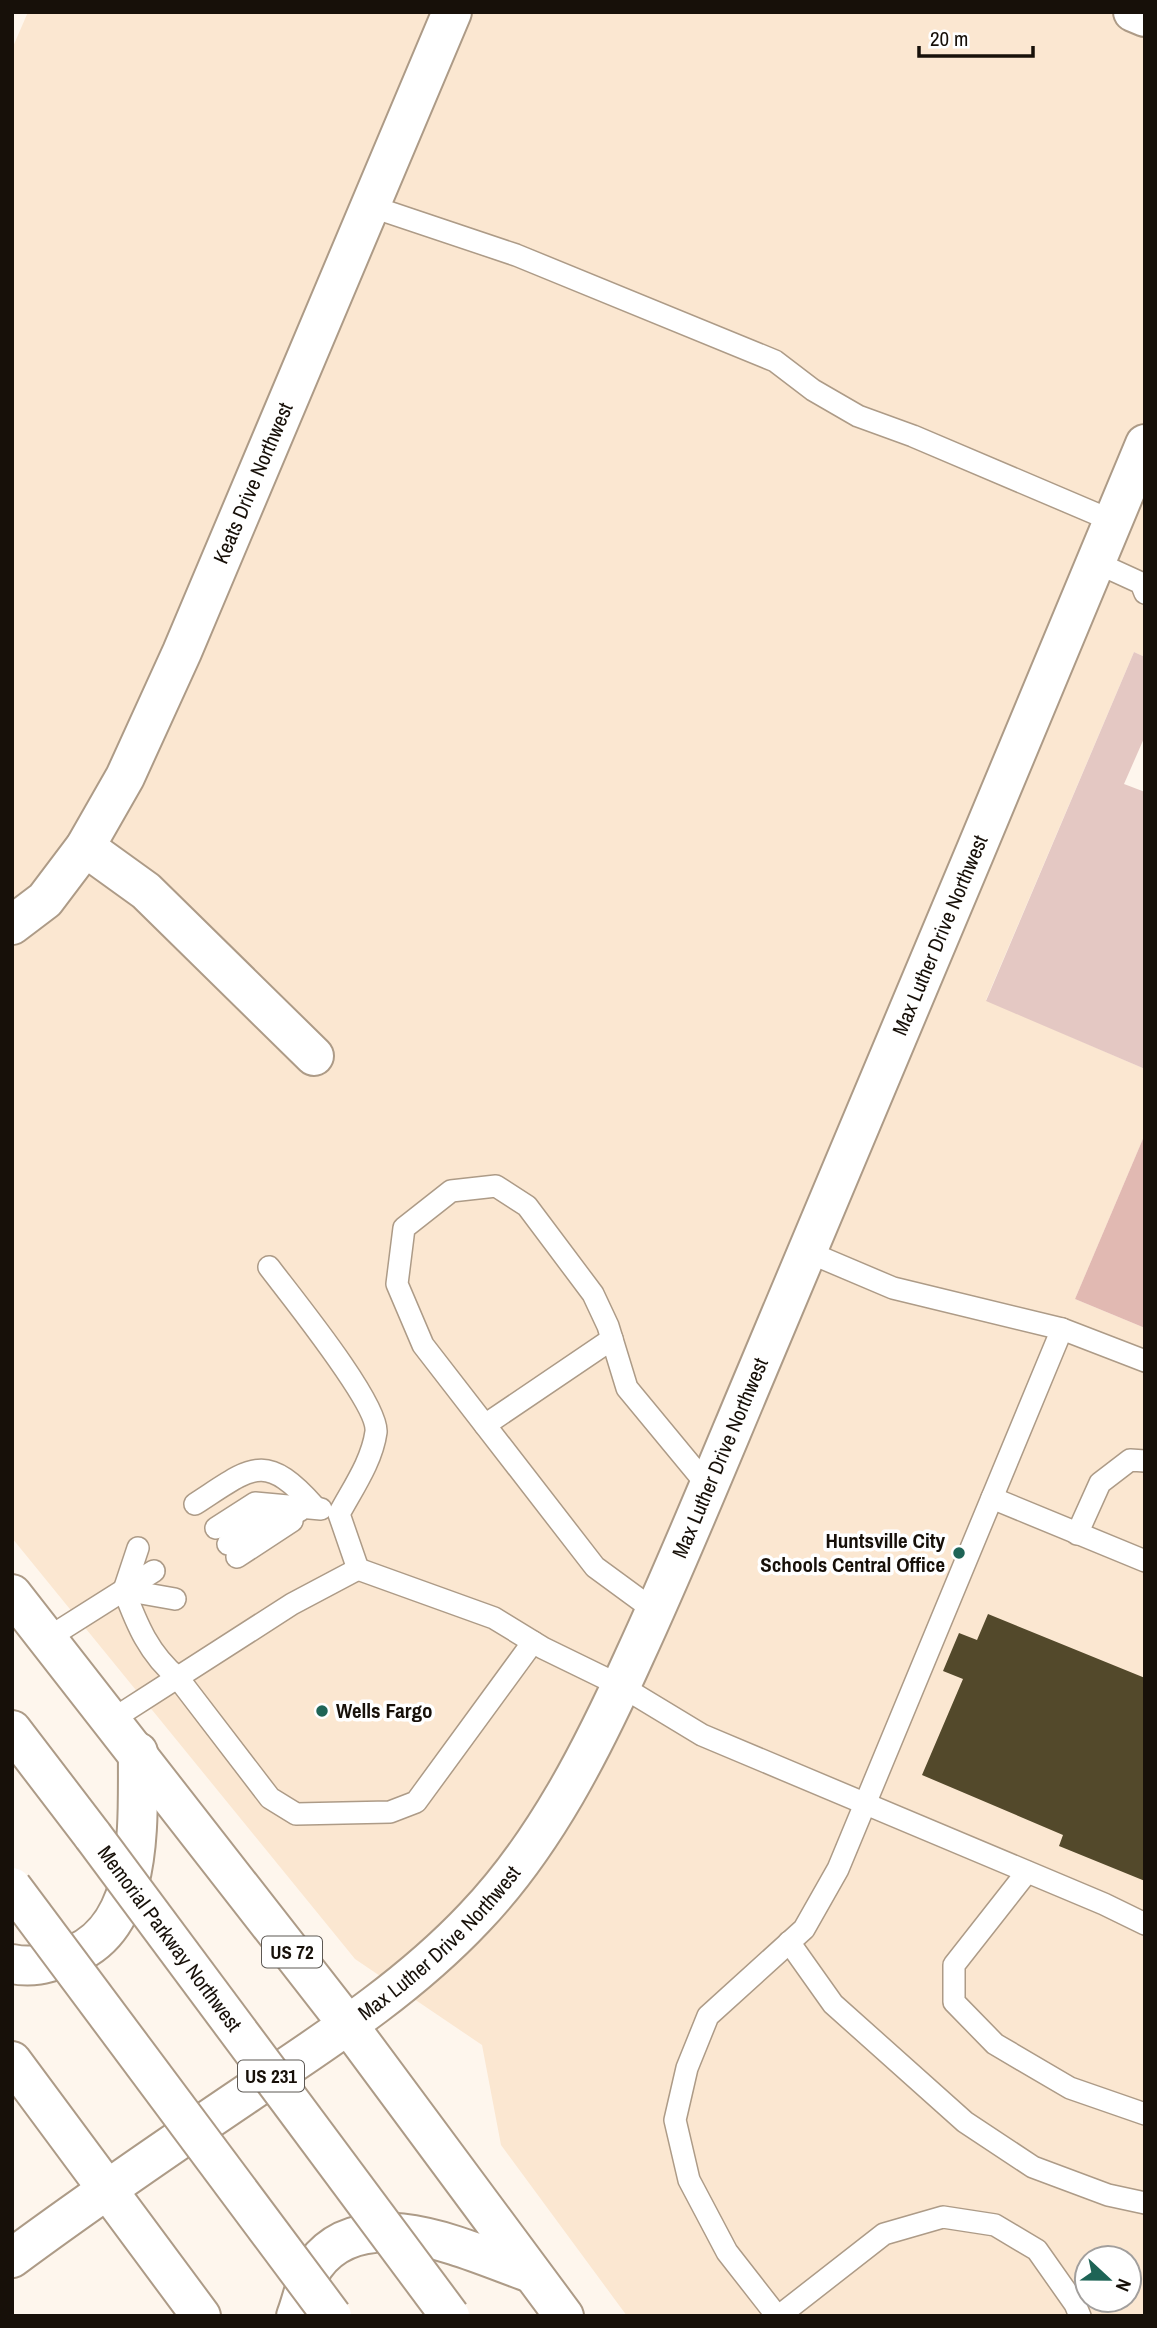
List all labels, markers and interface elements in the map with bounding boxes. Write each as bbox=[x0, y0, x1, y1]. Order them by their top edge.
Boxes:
scale bar bbox=[919, 14, 1033, 58]
text: 20 m bbox=[930, 24, 968, 53]
street label: Keats Drive Northwest bbox=[206, 398, 300, 568]
street label: Max Luther Drive Northwest bbox=[885, 830, 995, 1040]
street label: Max Luther Drive Northwest bbox=[665, 1353, 775, 1562]
place label: Huntsville City Schools Central Office bbox=[760, 1526, 945, 1579]
marker: Huntsville City Schools Central Office bbox=[951, 1545, 967, 1561]
place label: Wells Fargo bbox=[336, 1696, 432, 1725]
marker: Wells Fargo bbox=[314, 1703, 330, 1719]
street label: Memorial Parkway Northwest bbox=[91, 1839, 249, 2038]
street label: Max Luther Drive Northwest bbox=[352, 1859, 527, 2027]
road number: US 72 bbox=[262, 1936, 322, 1968]
road number: US 231 bbox=[238, 2060, 304, 2092]
north arrow bbox=[1073, 2244, 1143, 2314]
text: N bbox=[1110, 2275, 1138, 2295]

